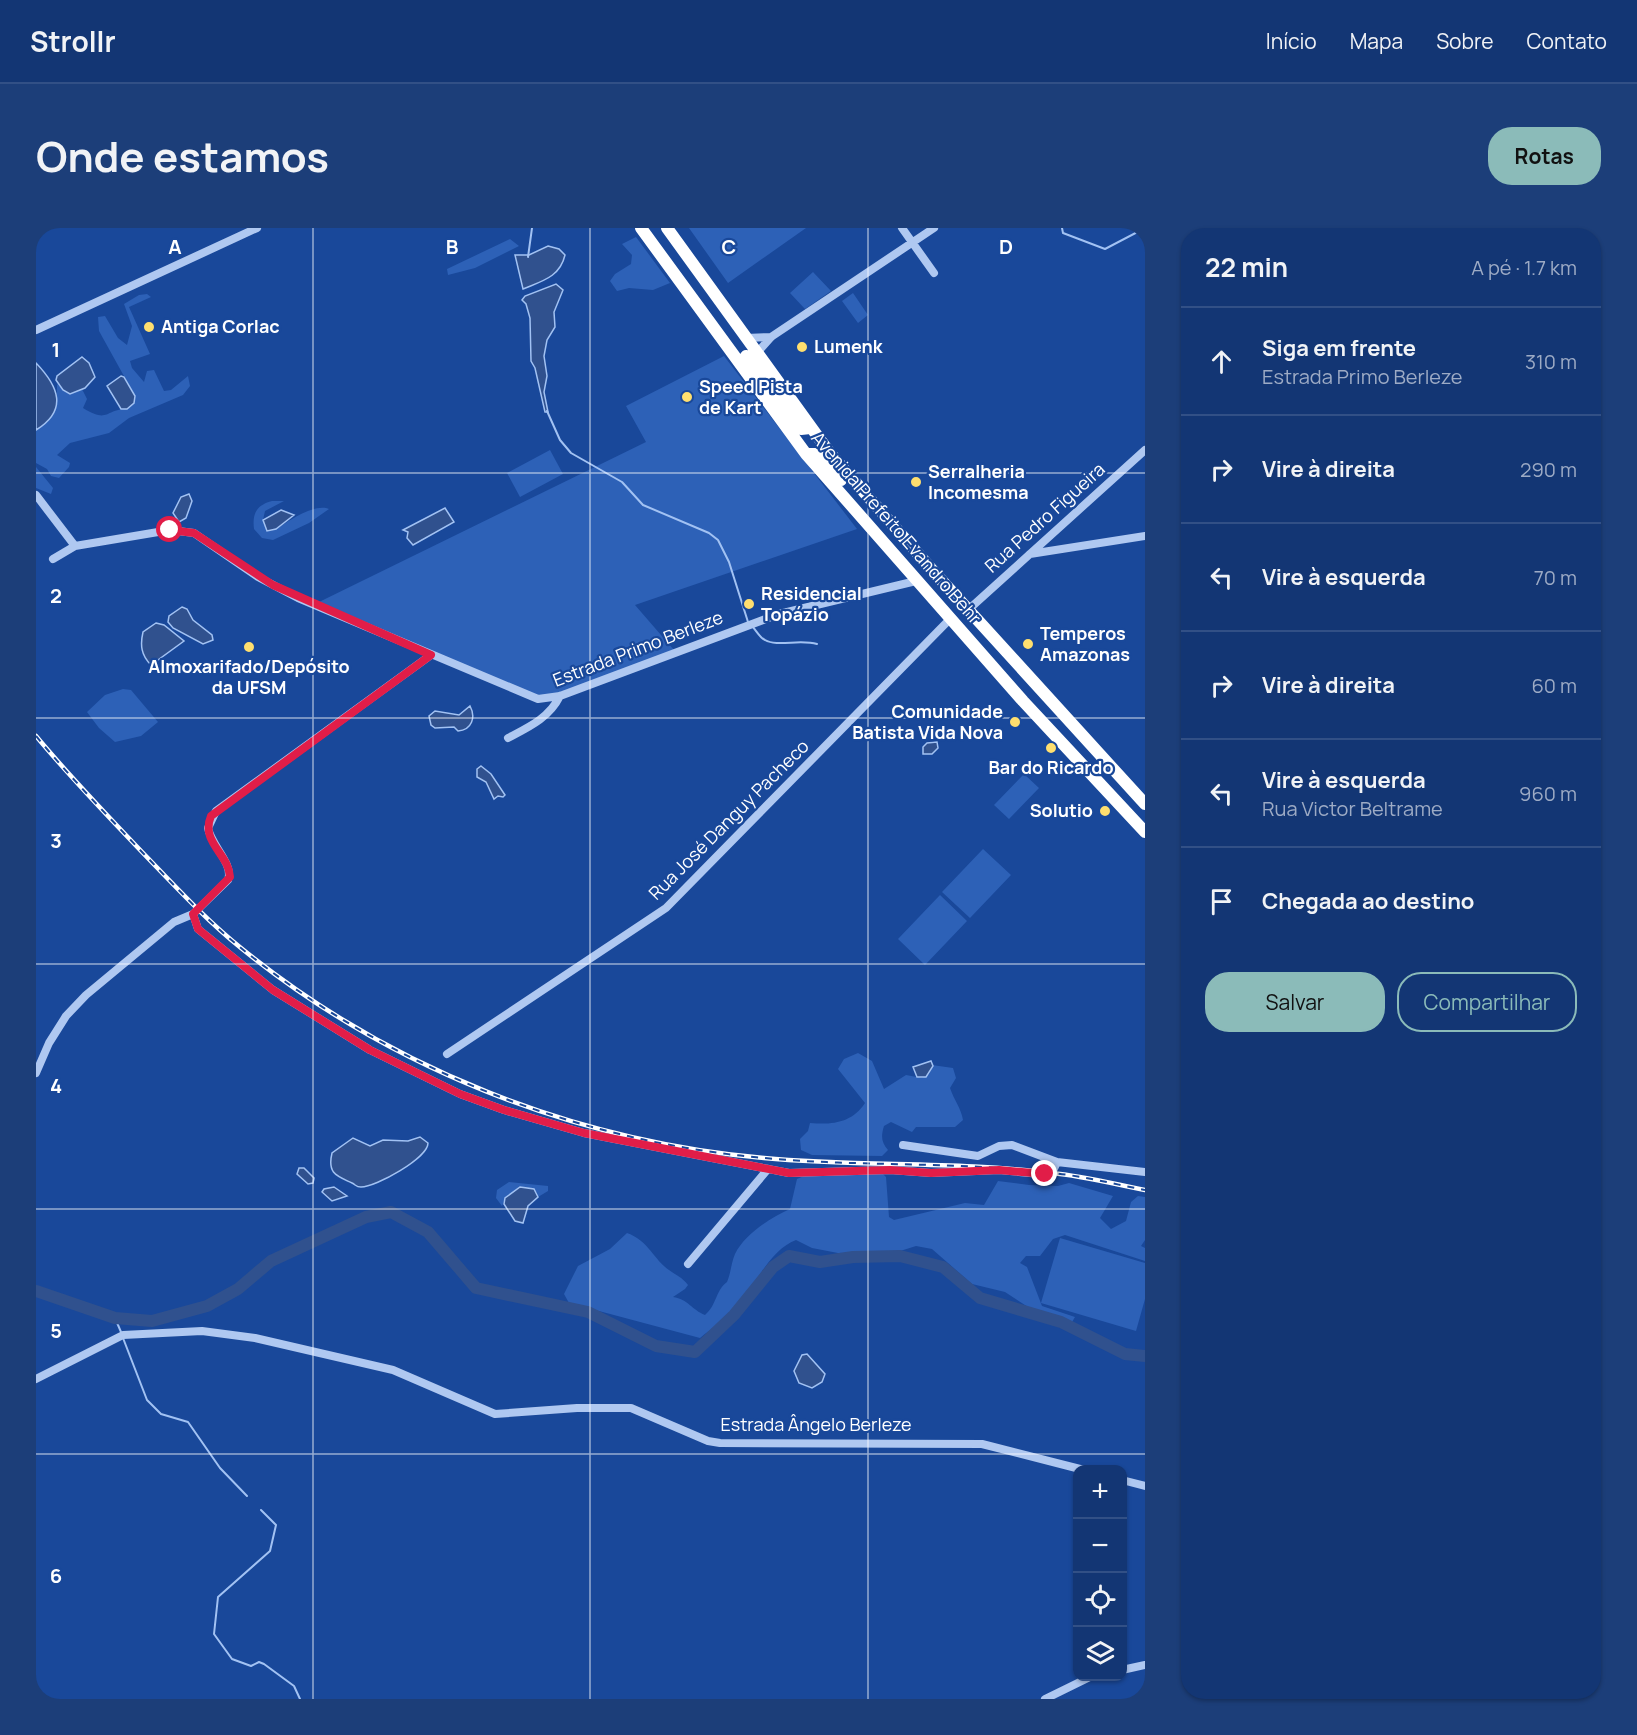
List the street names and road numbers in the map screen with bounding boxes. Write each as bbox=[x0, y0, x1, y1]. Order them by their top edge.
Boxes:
street label: Avenida Prefeito Evandro Behr bbox=[806, 426, 987, 629]
street label: Rua Pedro Figueira bbox=[979, 457, 1109, 578]
street label: Estrada Primo Berleze bbox=[549, 605, 726, 692]
street label: Rua José Danguy Pacheco bbox=[643, 734, 814, 905]
street label: Estrada Ângelo Berleze bbox=[720, 1412, 912, 1436]

